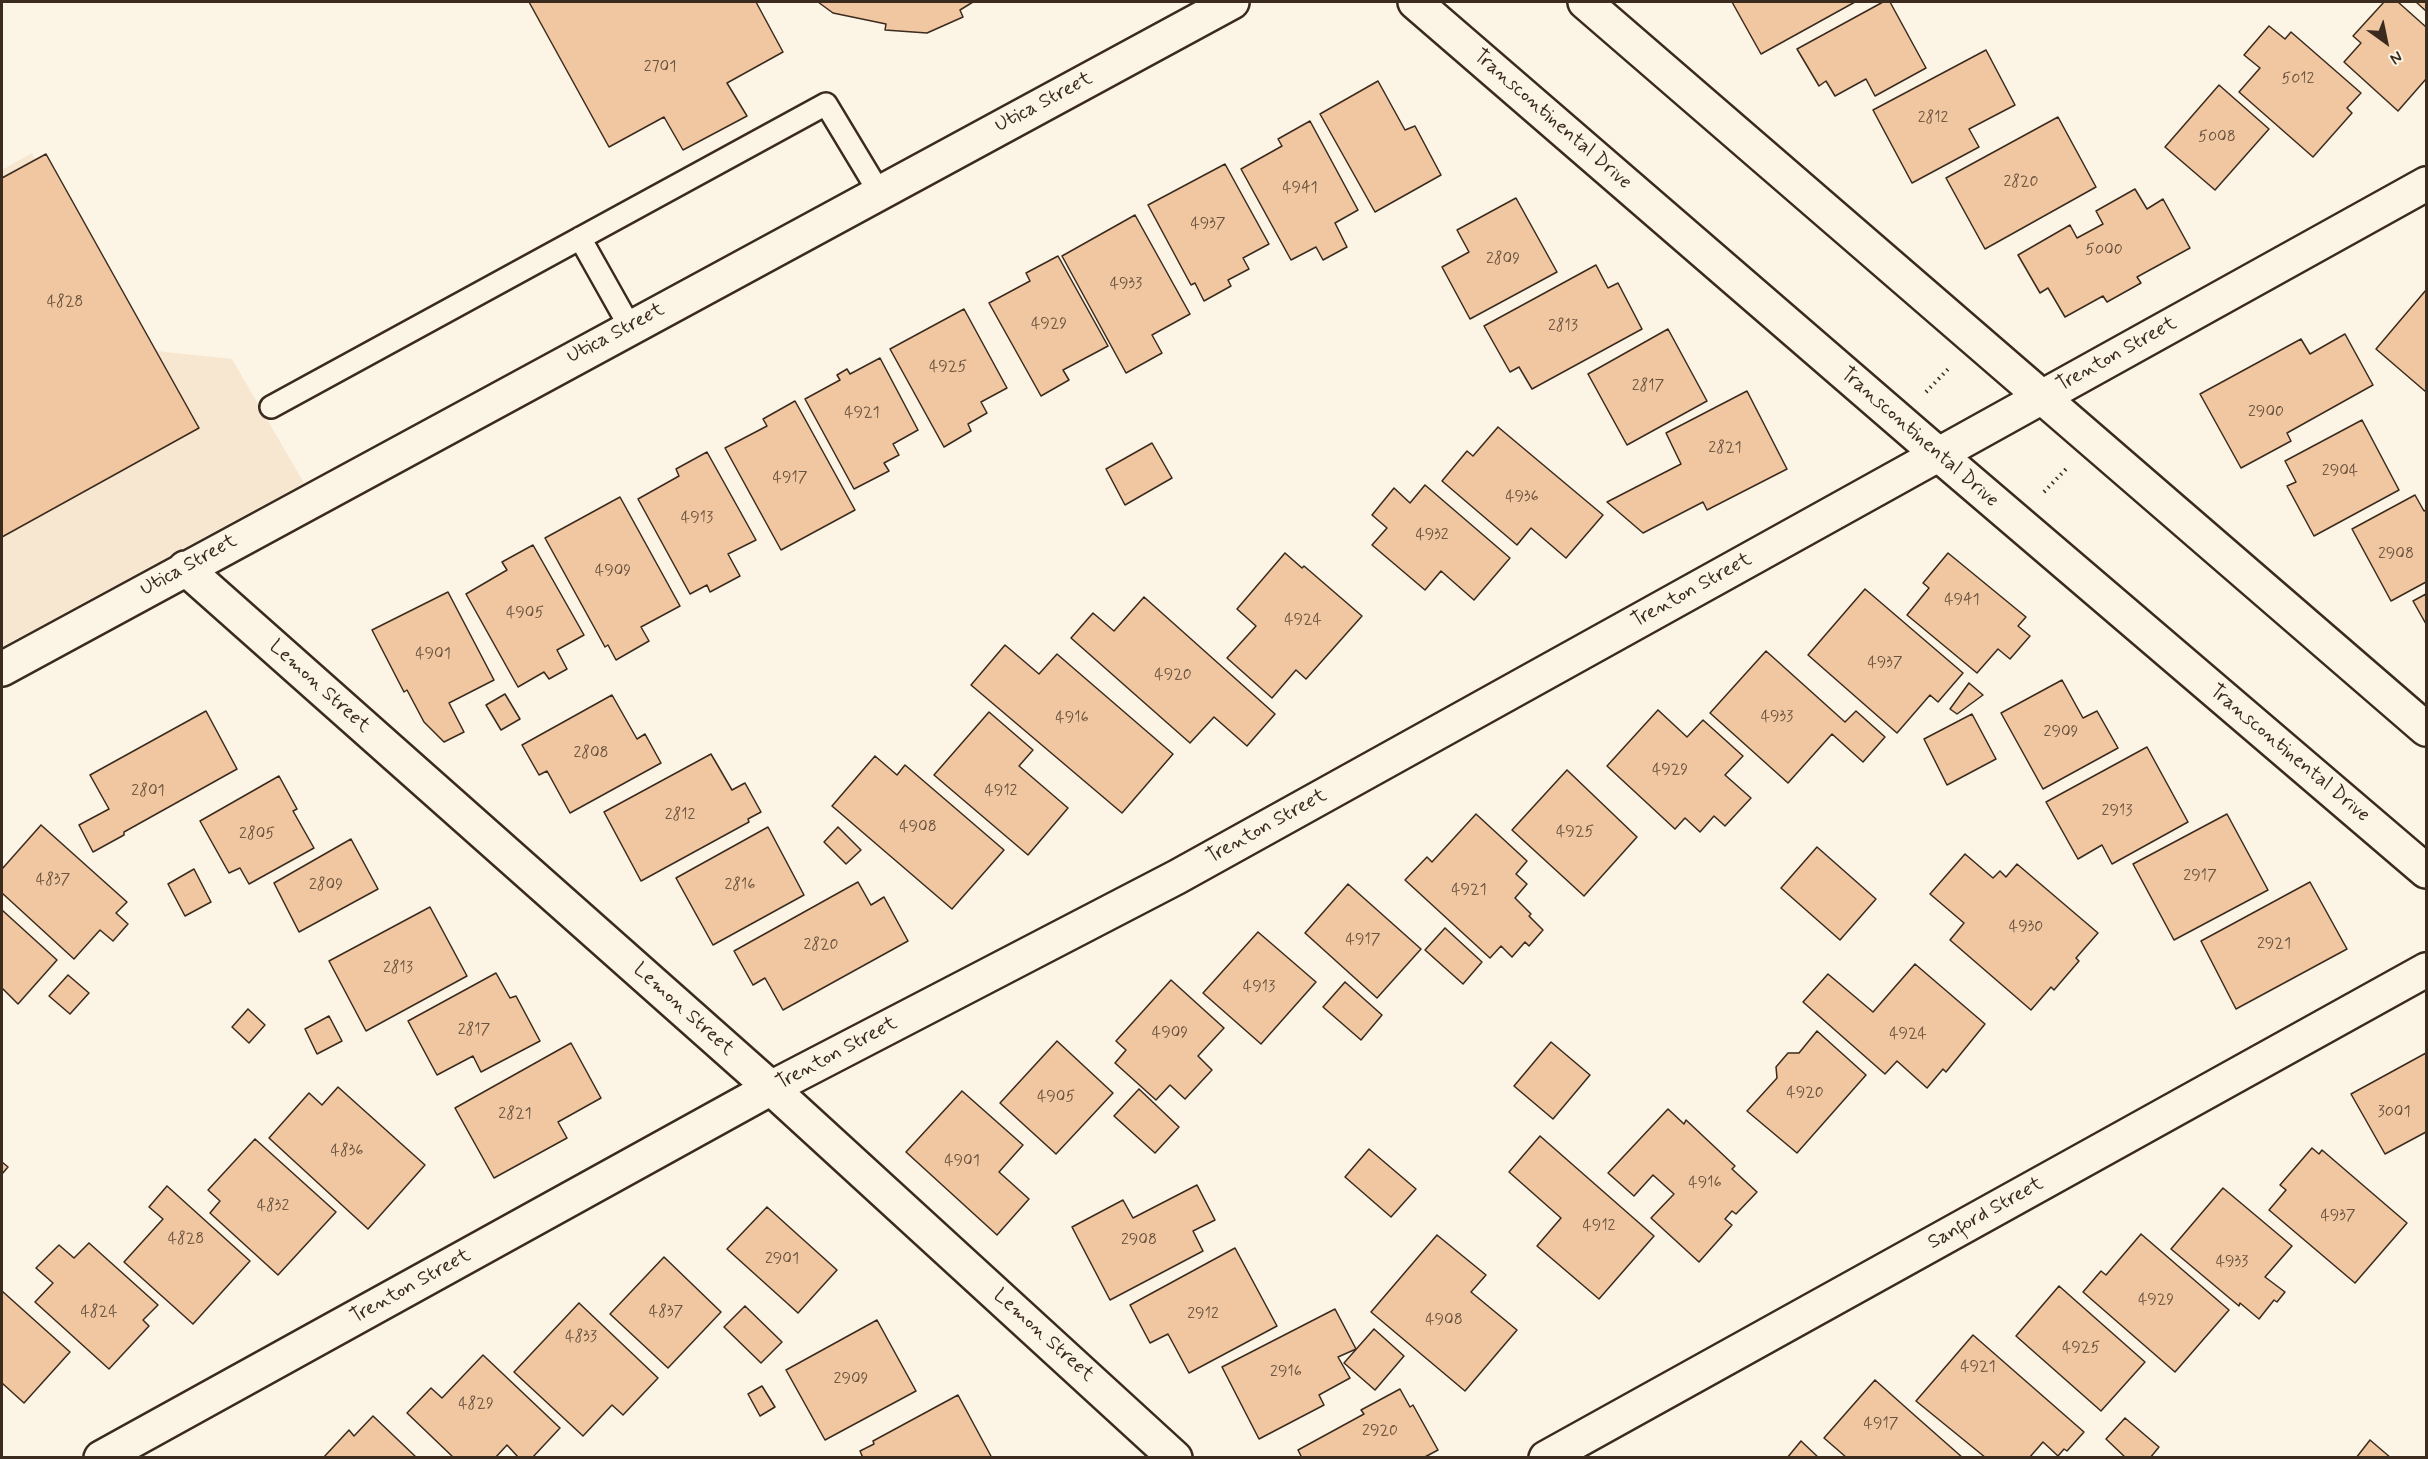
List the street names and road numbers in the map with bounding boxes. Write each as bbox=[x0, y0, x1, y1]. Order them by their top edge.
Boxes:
street label: Transcontinental Drive bbox=[1468, 45, 1636, 195]
street label: Utica Street bbox=[991, 67, 1097, 139]
street label: Utica Street bbox=[563, 298, 669, 370]
street label: Trenton Street bbox=[2053, 312, 2181, 398]
street label: Transcontinental Drive bbox=[1835, 363, 2003, 513]
street label: Utica Street bbox=[136, 530, 242, 602]
street label: Trenton Street bbox=[1628, 548, 1756, 634]
street label: Lemon Street bbox=[264, 635, 374, 739]
street label: Transcontinental Drive bbox=[2204, 680, 2374, 828]
street label: Trenton Street bbox=[1203, 784, 1331, 870]
street label: Lemon Street bbox=[628, 958, 738, 1062]
street label: Trenton Street bbox=[772, 1012, 902, 1096]
street label: Sanford Street bbox=[1924, 1172, 2048, 1256]
street label: Trenton Street bbox=[347, 1244, 475, 1330]
street label: Lemon Street bbox=[988, 1284, 1098, 1388]

